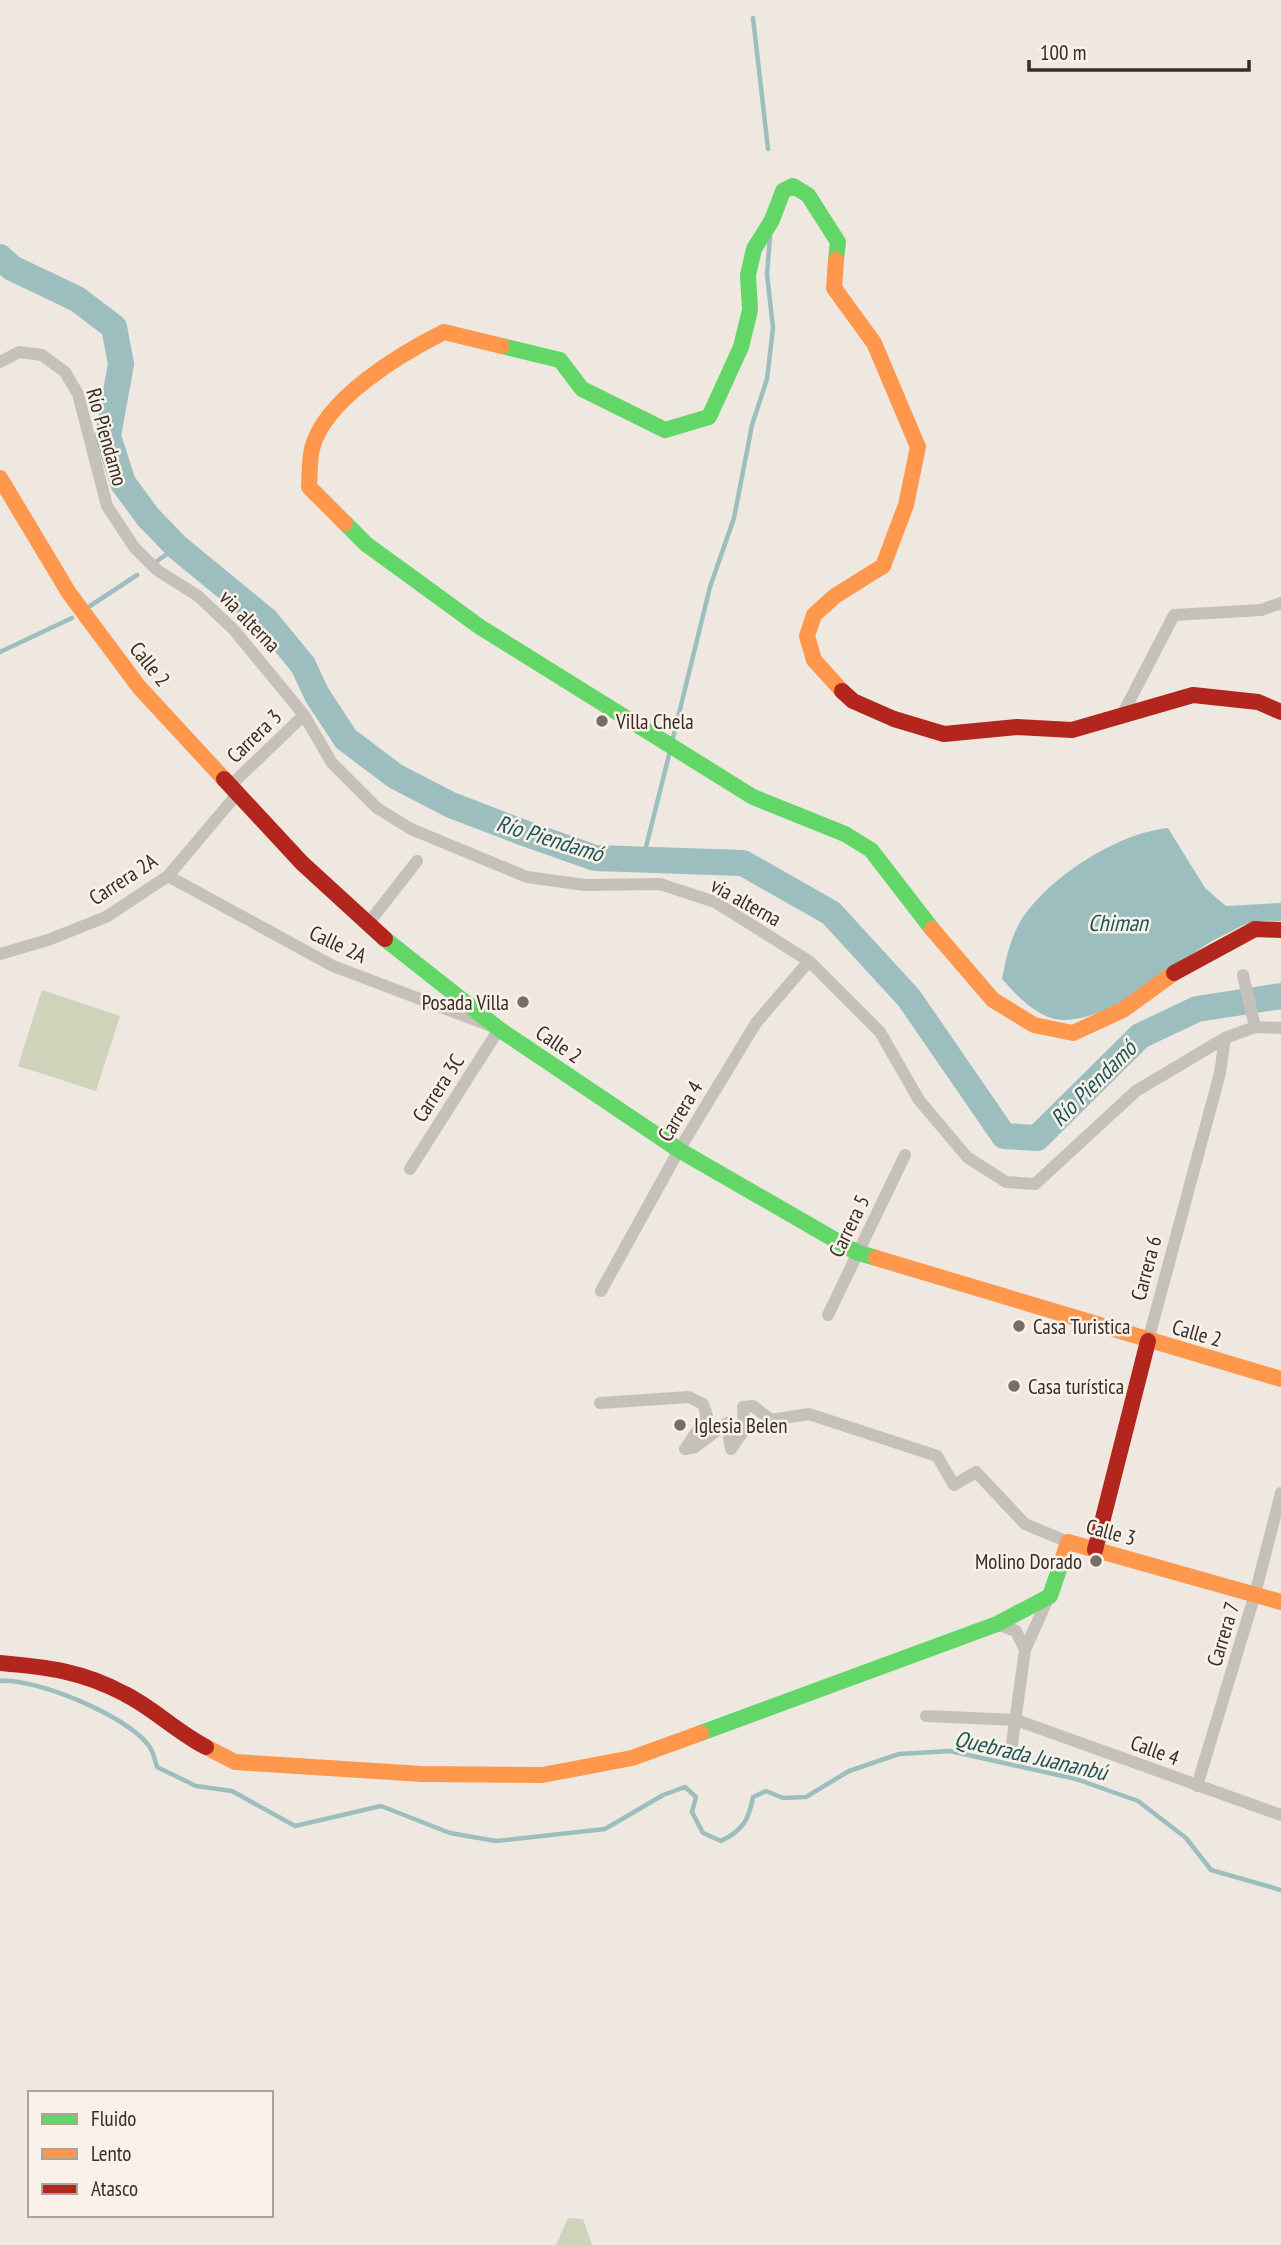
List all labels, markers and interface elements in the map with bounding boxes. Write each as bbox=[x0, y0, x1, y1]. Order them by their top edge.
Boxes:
scale bar bbox=[1029, 28, 1250, 72]
text: 100 m bbox=[1040, 39, 1086, 66]
street label: Río Piendamo bbox=[80, 385, 134, 489]
street label: via alterna bbox=[214, 584, 286, 658]
street label: Calle 2 bbox=[124, 636, 176, 692]
street label: Carrera 3 bbox=[221, 703, 287, 769]
place label: Villa Chela bbox=[615, 708, 694, 735]
marker: Villa Chela bbox=[594, 713, 610, 729]
water label: Río Piendamó bbox=[493, 808, 609, 869]
street label: Carrera 2A bbox=[84, 847, 162, 911]
street label: via alterna bbox=[706, 872, 786, 932]
water label: Chiman bbox=[1088, 908, 1150, 937]
street label: Calle 2A bbox=[305, 919, 371, 969]
place label: Posada Villa bbox=[422, 989, 509, 1016]
marker: Posada Villa bbox=[515, 994, 531, 1010]
street label: Calle 2 bbox=[531, 1019, 587, 1069]
water label: Río Piendamó bbox=[1044, 1032, 1144, 1132]
street label: Carrera 3C bbox=[406, 1049, 470, 1127]
street label: Carrera 4 bbox=[651, 1075, 709, 1146]
street label: Carrera 5 bbox=[822, 1190, 876, 1262]
street label: Carrera 6 bbox=[1124, 1233, 1168, 1303]
place label: Casa Turistica bbox=[1033, 1313, 1130, 1340]
street label: Calle 2 bbox=[1169, 1313, 1225, 1353]
marker: Casa Turistica bbox=[1011, 1318, 1027, 1334]
place label: Casa turística bbox=[1028, 1373, 1124, 1400]
marker: Casa turística bbox=[1006, 1378, 1022, 1394]
place label: Iglesia Belen bbox=[694, 1412, 787, 1439]
marker: Iglesia Belen bbox=[672, 1417, 688, 1433]
street label: Calle 3 bbox=[1083, 1512, 1139, 1552]
place label: Molino Dorado bbox=[975, 1548, 1082, 1575]
marker: Molino Dorado bbox=[1088, 1553, 1104, 1569]
street label: Carrera 7 bbox=[1200, 1599, 1246, 1669]
water label: Quebrada Juananbú bbox=[952, 1723, 1112, 1787]
street label: Calle 4 bbox=[1127, 1729, 1184, 1771]
legend bbox=[28, 2091, 273, 2217]
text: Fluido bbox=[91, 2105, 136, 2132]
text: Lento bbox=[91, 2140, 131, 2167]
text: Atasco bbox=[91, 2175, 138, 2202]

